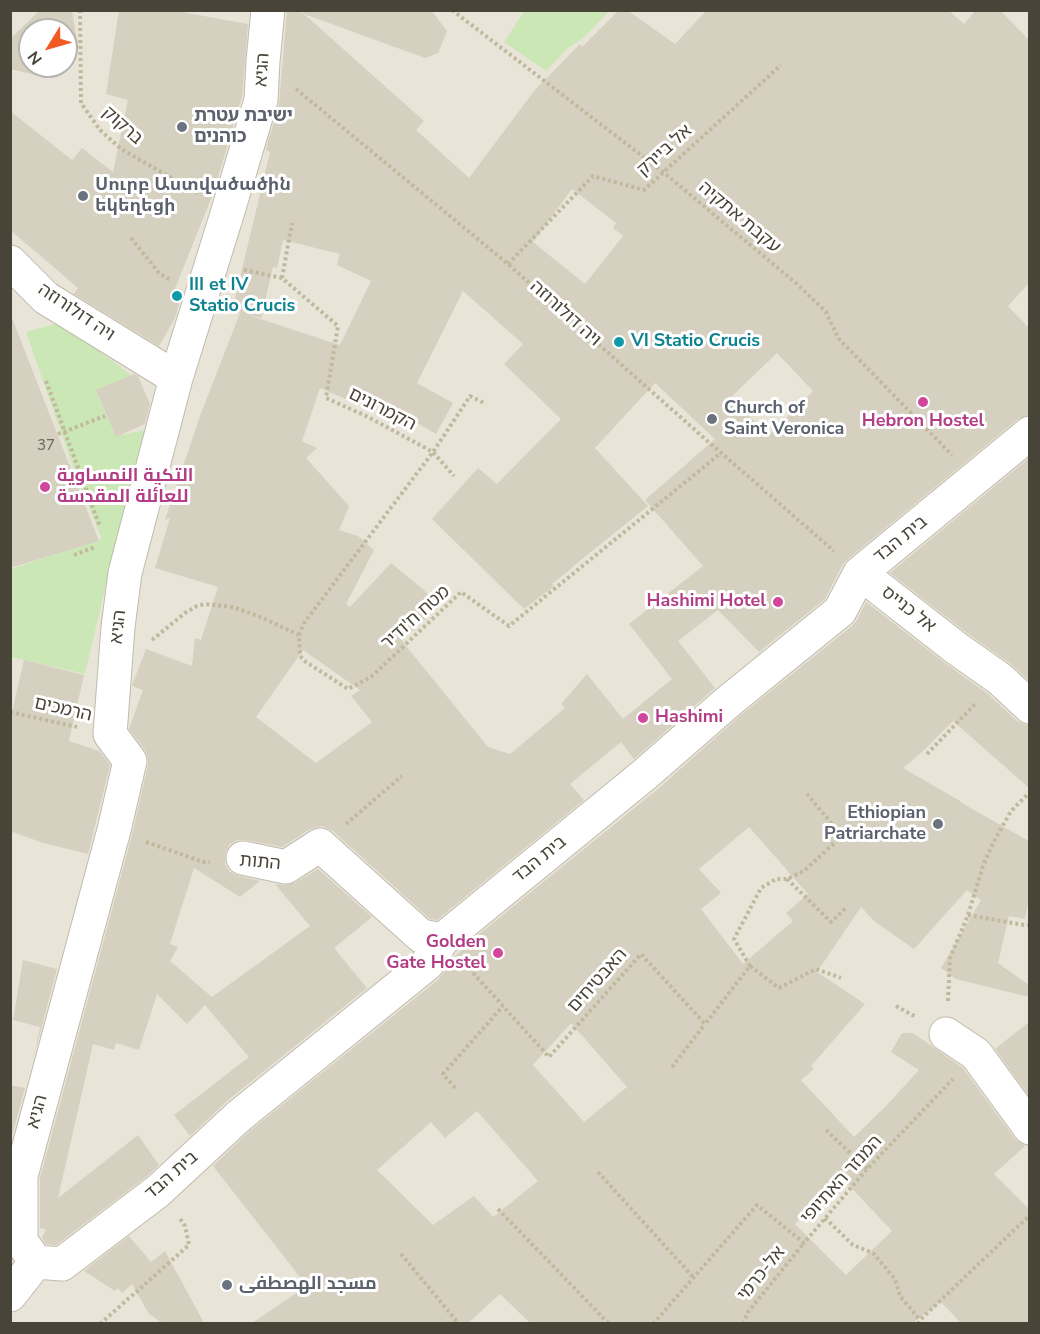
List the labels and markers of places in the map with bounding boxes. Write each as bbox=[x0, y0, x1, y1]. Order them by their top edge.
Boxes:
place label: ישיבת עטרת כוהנים bbox=[194, 106, 293, 148]
marker: ישיבת עטרת כוהנים bbox=[175, 120, 189, 134]
place label: Սուրբ Աստվածածին եկեղեցի bbox=[95, 175, 291, 218]
marker: Սուրբ Աստվածածին եկեղեցի bbox=[76, 189, 90, 203]
place label: III et IV Statio Crucis bbox=[189, 275, 295, 318]
marker: III et IV Statio Crucis bbox=[170, 289, 184, 303]
place label: VI Statio Crucis bbox=[631, 331, 760, 353]
marker: VI Statio Crucis bbox=[612, 335, 626, 349]
marker: Hebron Hostel bbox=[916, 395, 930, 409]
place label: Church of Saint Veronica bbox=[724, 398, 844, 440]
place label: Hebron Hostel bbox=[862, 411, 984, 433]
marker: Church of Saint Veronica bbox=[705, 412, 719, 426]
place label: التكية النمساوية للعائلة المقدسة bbox=[57, 466, 193, 508]
marker: التكية النمساوية للعائلة المقدسة bbox=[38, 480, 52, 494]
place label: Hashimi Hotel bbox=[647, 591, 766, 613]
marker: Hashimi Hotel bbox=[771, 595, 785, 609]
place label: Hashimi bbox=[655, 707, 723, 729]
marker: Hashimi bbox=[636, 711, 650, 725]
place label: Ethiopian Patriarchate bbox=[824, 803, 926, 846]
marker: Ethiopian Patriarchate bbox=[931, 817, 945, 831]
place label: Golden Gate Hostel bbox=[386, 932, 486, 974]
marker: Golden Gate Hostel bbox=[491, 946, 505, 960]
place label: مسجد الهصطفى bbox=[239, 1274, 377, 1296]
marker: مسجد الهصطفى bbox=[220, 1278, 234, 1292]

